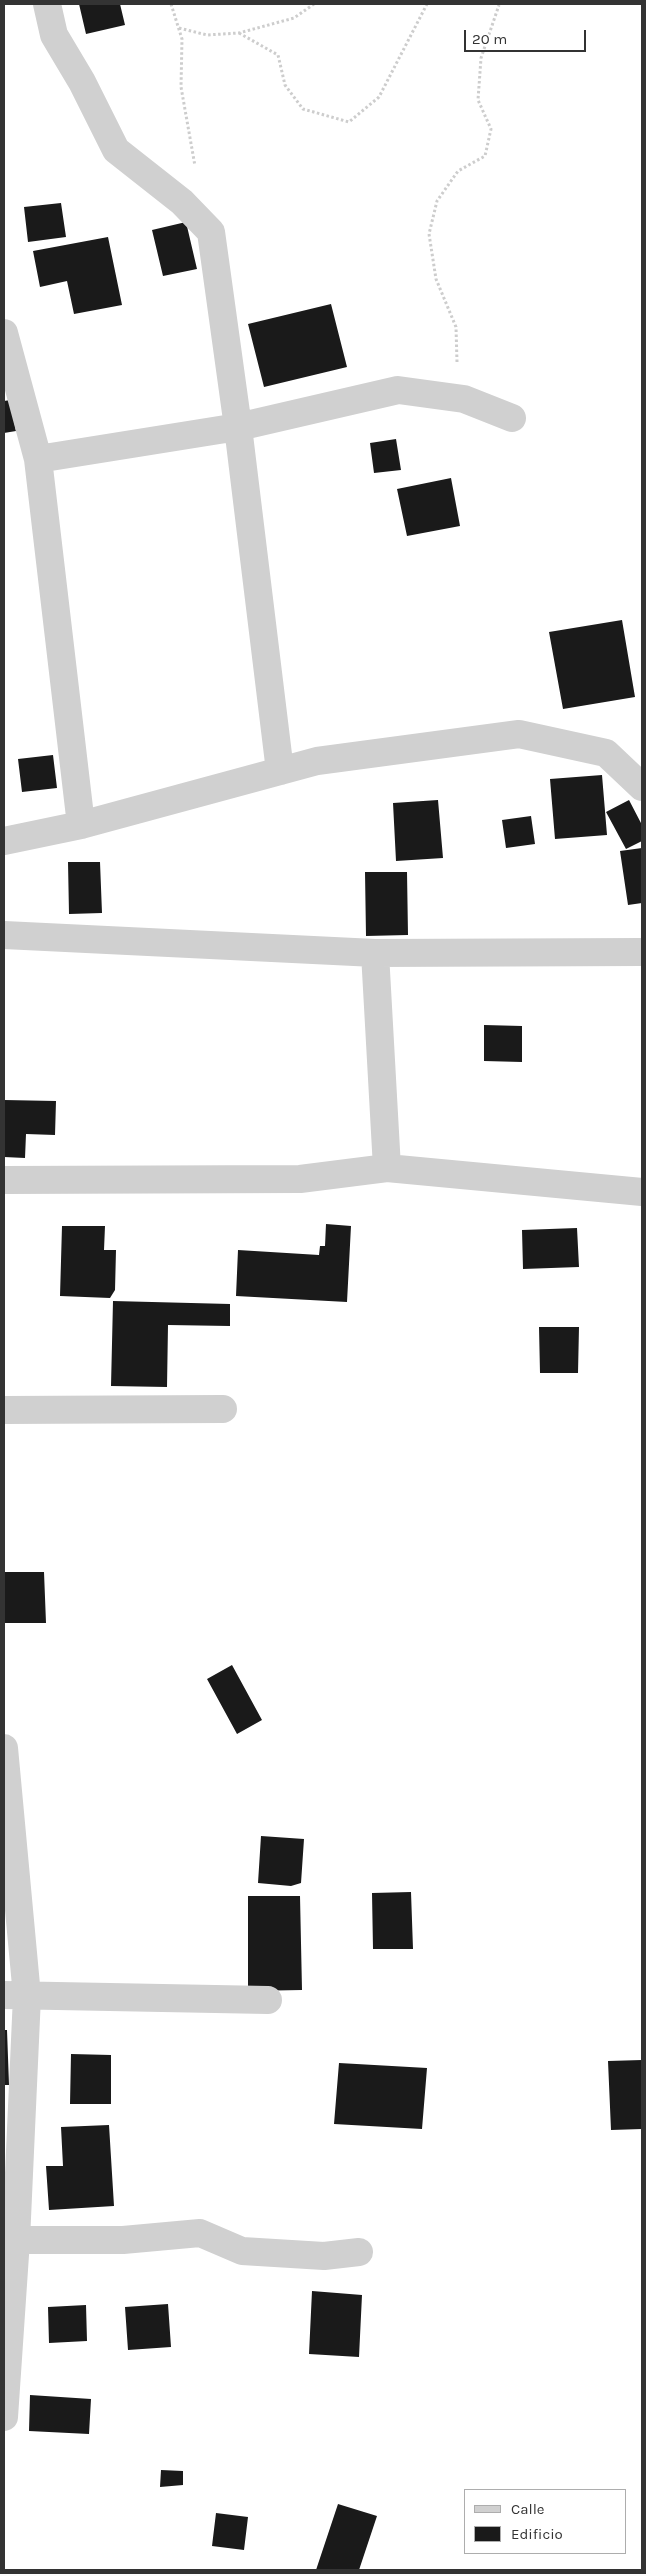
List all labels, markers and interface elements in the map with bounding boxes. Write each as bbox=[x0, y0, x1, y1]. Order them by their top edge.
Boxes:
scale bar bbox=[466, 20, 588, 52]
text: 20 m bbox=[472, 30, 507, 48]
legend bbox=[463, 2489, 626, 2554]
text: Calle bbox=[511, 2500, 545, 2518]
text: Edificio bbox=[511, 2525, 563, 2543]

